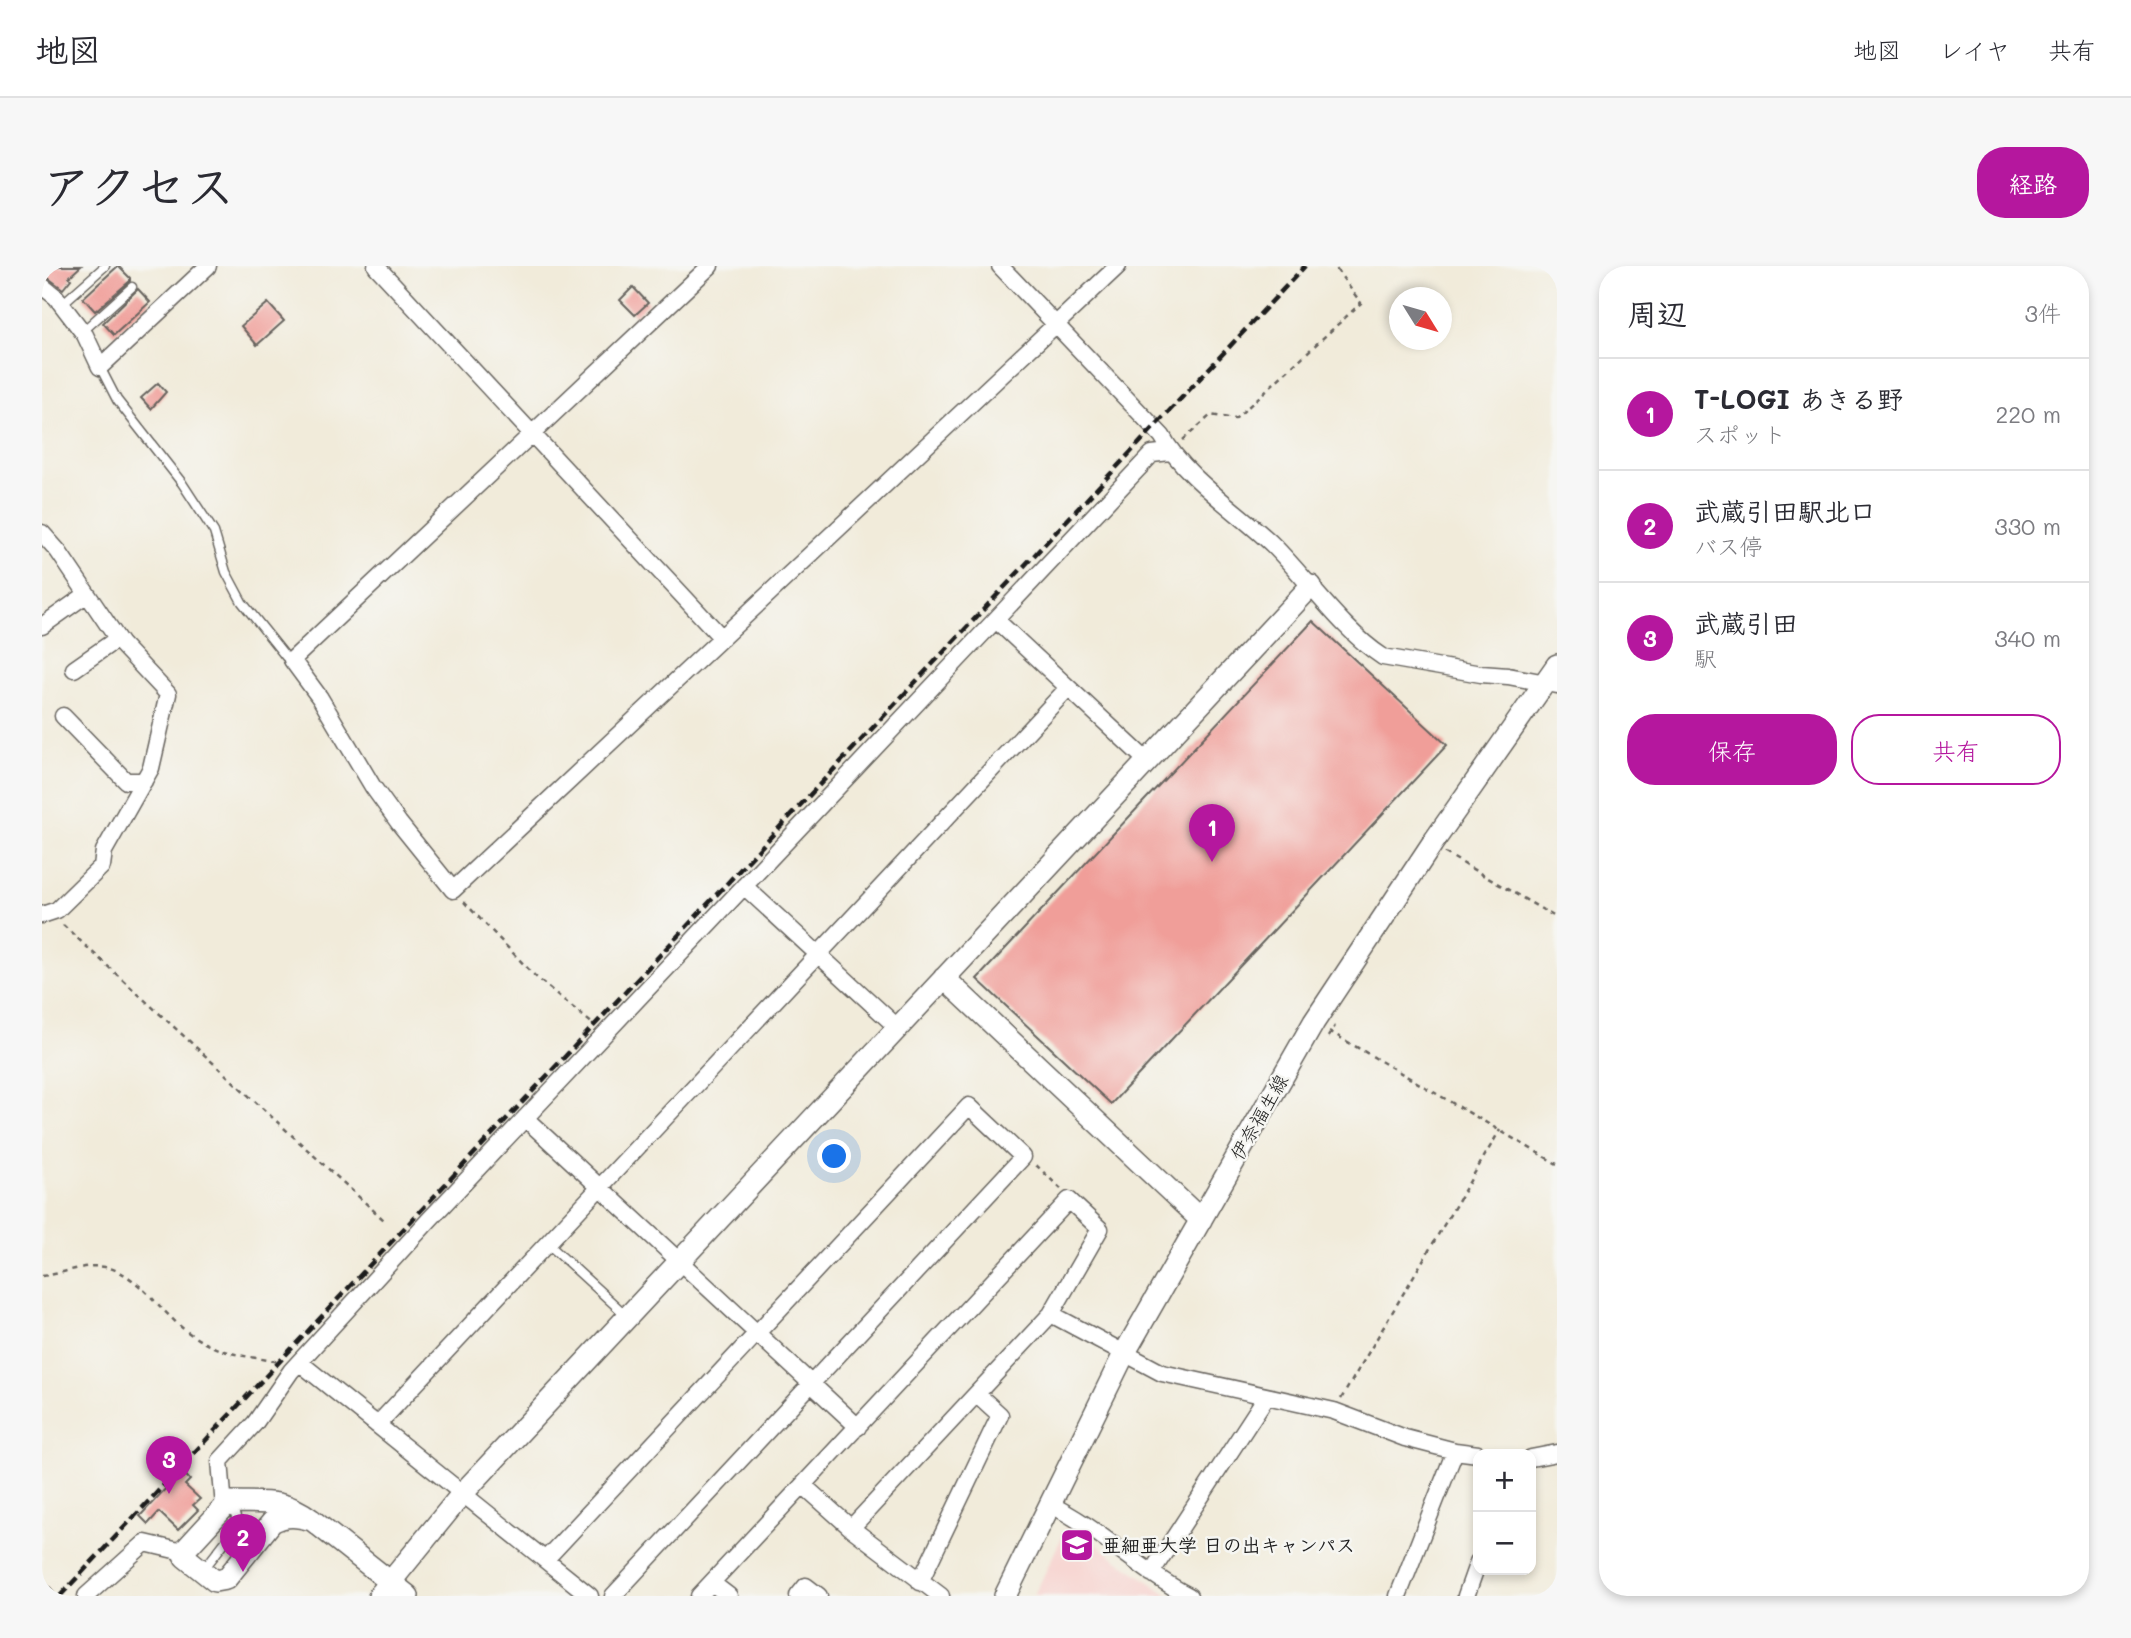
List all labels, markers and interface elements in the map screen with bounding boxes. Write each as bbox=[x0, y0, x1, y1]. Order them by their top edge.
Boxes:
text: 地図 bbox=[35, 27, 101, 70]
text: 地図 bbox=[1853, 34, 1901, 65]
text: レイヤ bbox=[1939, 34, 2010, 65]
text: 共有 bbox=[2048, 34, 2096, 65]
button: 経路 bbox=[1977, 147, 2089, 218]
text: アクセス bbox=[42, 153, 235, 216]
north arrow bbox=[1389, 287, 1452, 350]
text: 周辺 bbox=[1627, 293, 1687, 333]
text: 3件 bbox=[2025, 298, 2061, 328]
text: T-LOGI あきる野 bbox=[1694, 382, 1903, 416]
text: 1 bbox=[1645, 399, 1655, 429]
text: 220 m bbox=[1995, 399, 2061, 429]
text: スポット bbox=[1694, 419, 1786, 449]
text: 武蔵引田駅北口 bbox=[1694, 494, 1876, 528]
text: 2 bbox=[1644, 511, 1656, 541]
text: 330 m bbox=[1994, 511, 2061, 541]
text: バス停 bbox=[1694, 531, 1763, 561]
text: 武蔵引田 bbox=[1694, 606, 1798, 640]
text: 3 bbox=[1643, 623, 1657, 653]
text: 340 m bbox=[1994, 623, 2061, 653]
text: 駅 bbox=[1694, 643, 1717, 673]
button: 保存 bbox=[1627, 714, 1837, 785]
button: 共有 bbox=[1851, 714, 2061, 785]
pin: 1 bbox=[1189, 804, 1235, 862]
street label: 伊奈福生線 bbox=[1224, 1069, 1293, 1164]
your location bbox=[817, 1139, 851, 1173]
pin: 3 bbox=[146, 1436, 192, 1494]
map controls bbox=[1473, 1449, 1536, 1575]
button: + bbox=[1473, 1449, 1536, 1512]
button: − bbox=[1473, 1512, 1536, 1575]
pin: 2 bbox=[220, 1514, 266, 1572]
school or university icon: 亜細亜大学 日の出キャンパス bbox=[1058, 1526, 1096, 1564]
place label: 亜細亜大学 日の出キャンパス bbox=[1102, 1532, 1355, 1557]

